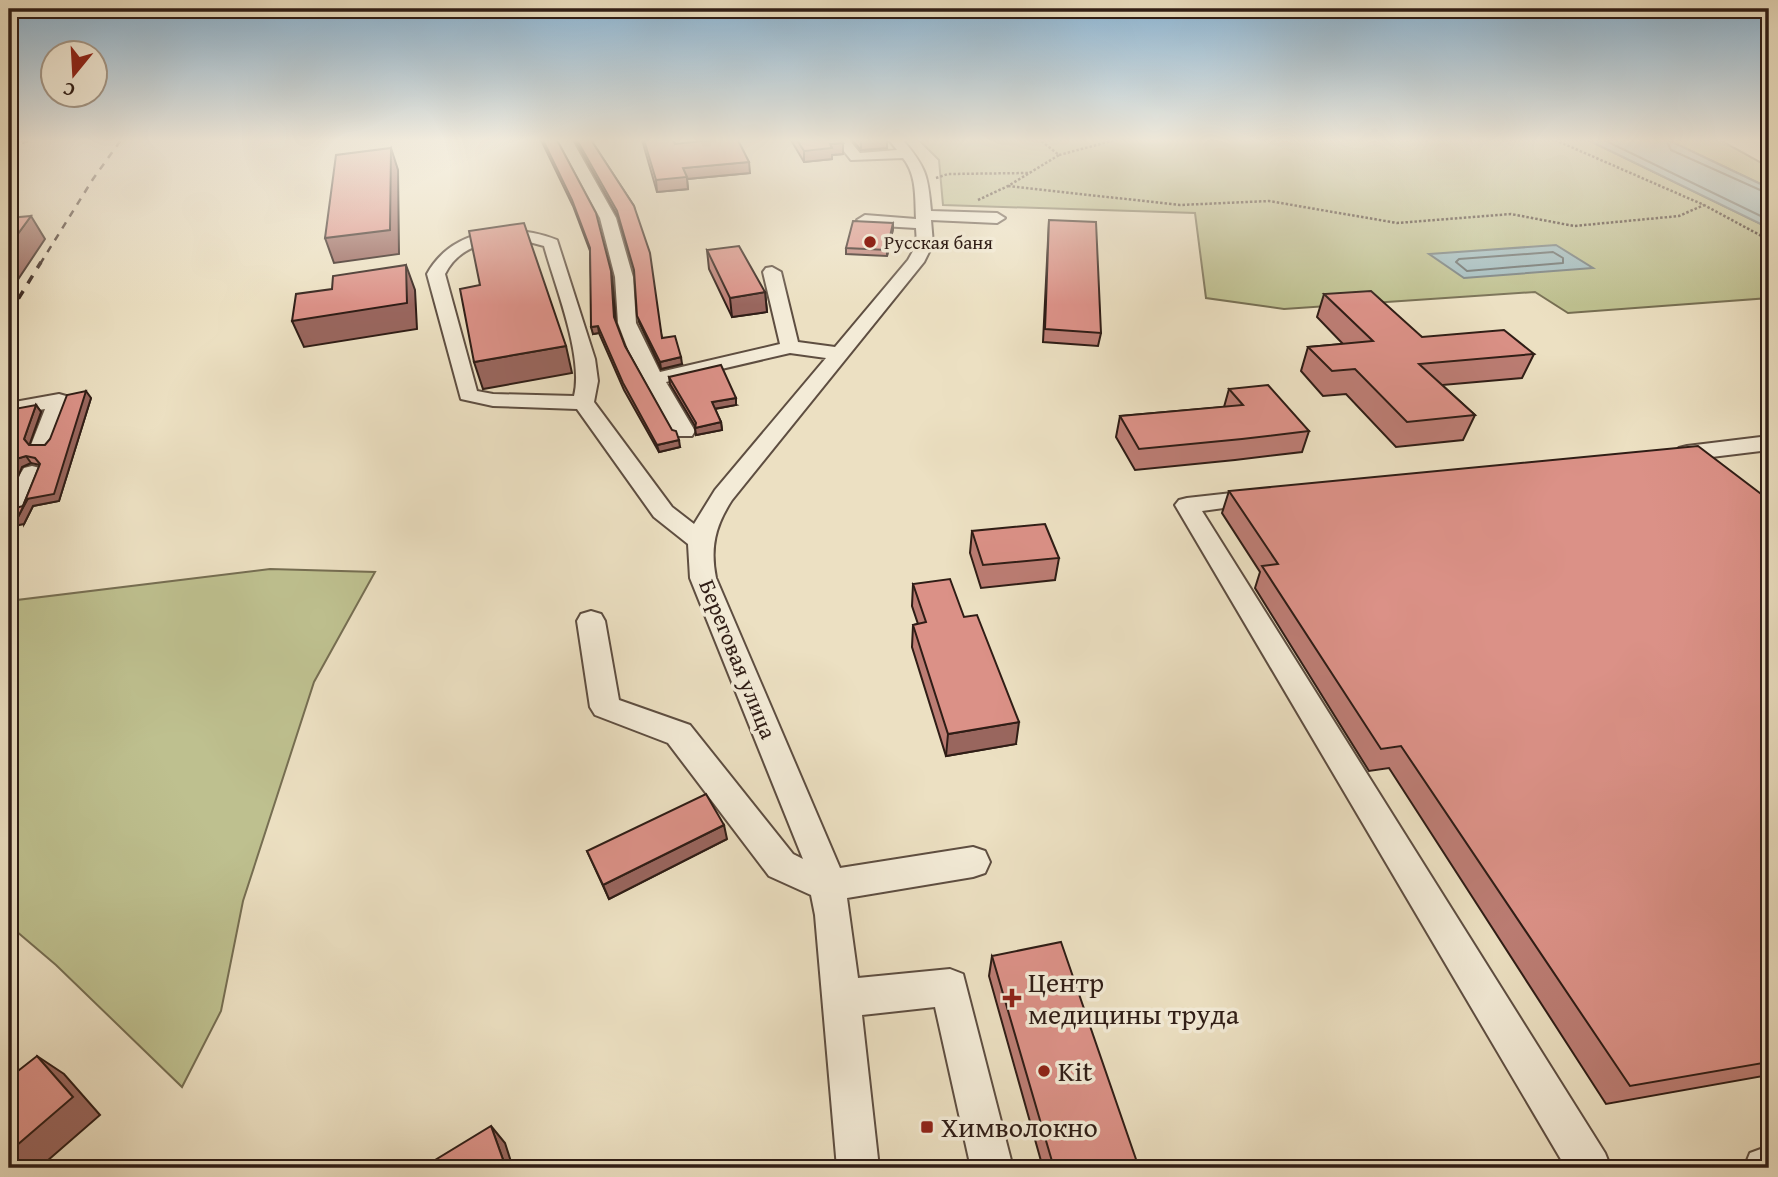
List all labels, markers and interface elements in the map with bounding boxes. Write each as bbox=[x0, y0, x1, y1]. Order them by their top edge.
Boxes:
north arrow bbox=[38, 38, 108, 108]
text: С bbox=[59, 75, 78, 105]
place label: Русская баня bbox=[884, 228, 993, 256]
marker: Русская баня bbox=[862, 234, 878, 250]
street label: Береговая улица bbox=[691, 574, 786, 744]
place label: Центр медицины труда bbox=[1028, 961, 1240, 1034]
marker: Центр медицины труда bbox=[1002, 988, 1022, 1008]
place label: Kit bbox=[1058, 1050, 1092, 1091]
marker: Kit bbox=[1036, 1063, 1052, 1079]
place label: Химволокно bbox=[941, 1106, 1098, 1147]
marker: Химволокно bbox=[919, 1119, 935, 1135]

